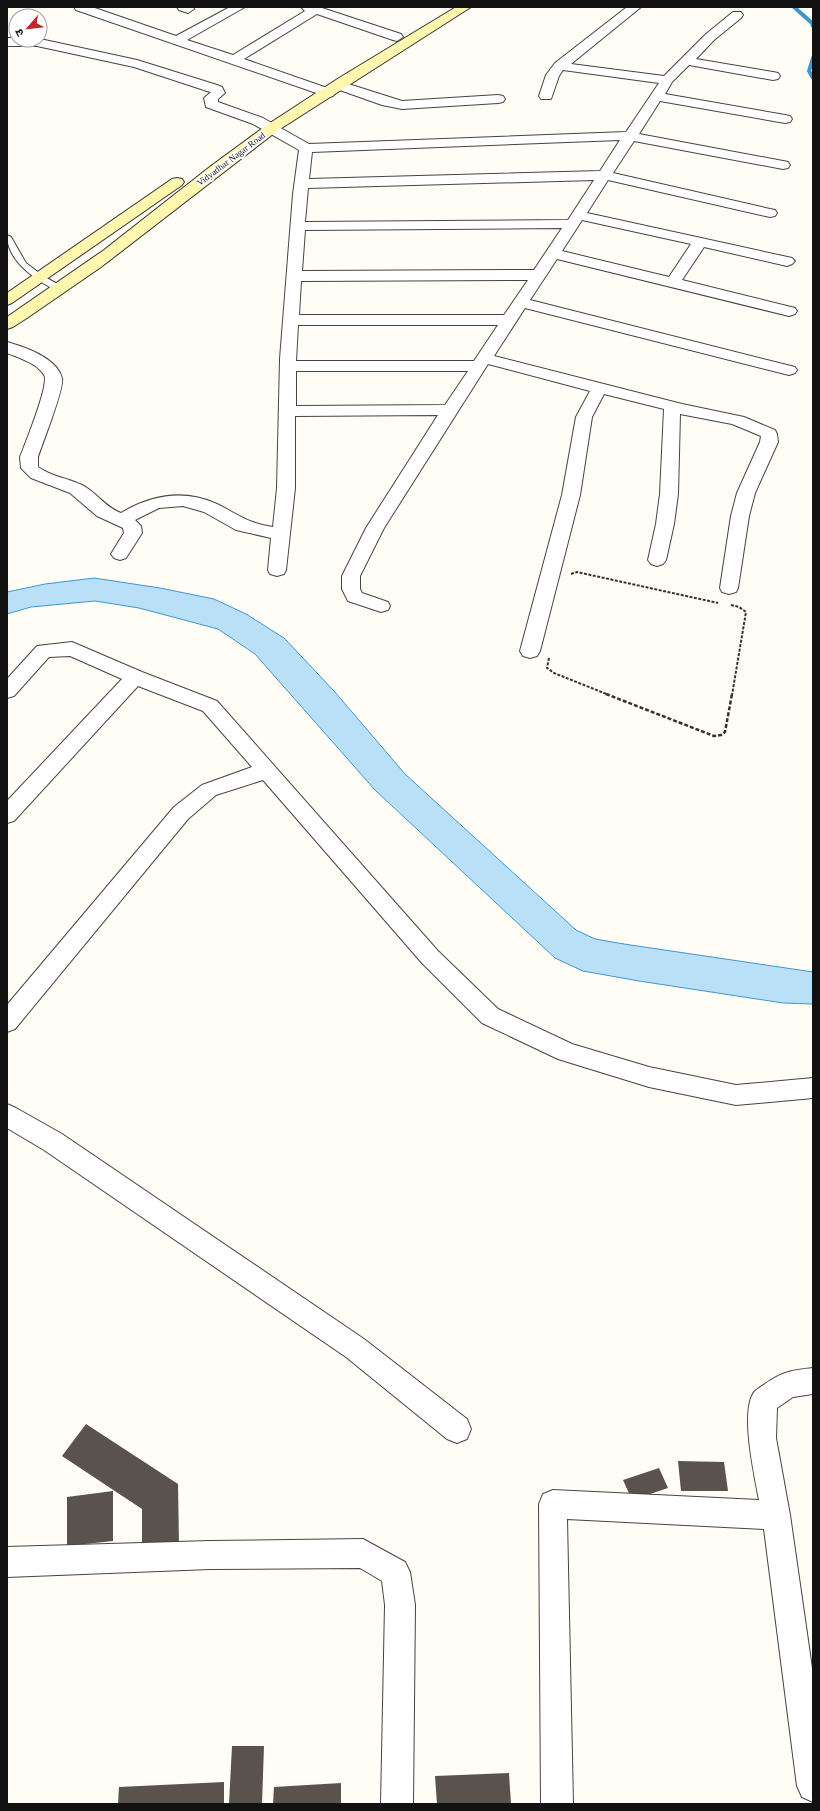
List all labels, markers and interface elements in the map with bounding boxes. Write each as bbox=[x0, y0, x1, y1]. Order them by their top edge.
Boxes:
north arrow bbox=[8, 8, 48, 48]
text: उ bbox=[12, 27, 26, 38]
street label: Vidyadhar Nagar Road bbox=[195, 130, 268, 188]

